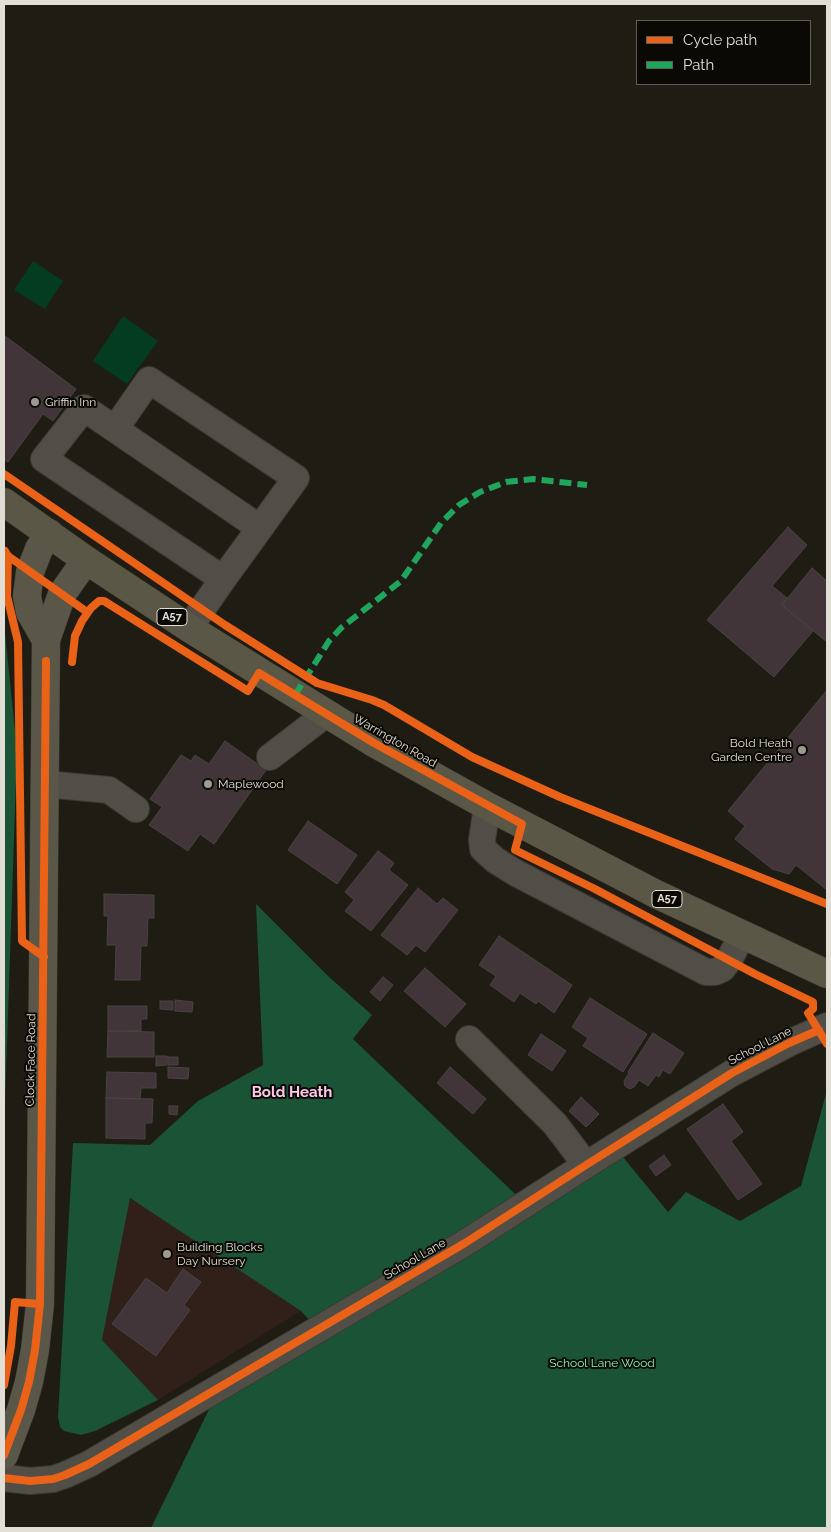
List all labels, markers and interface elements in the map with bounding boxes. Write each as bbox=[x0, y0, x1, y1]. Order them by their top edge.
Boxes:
legend bbox=[636, 20, 811, 85]
text: Cycle path bbox=[683, 31, 757, 49]
text: Path bbox=[683, 56, 714, 74]
place label: Griffin Inn bbox=[45, 395, 96, 409]
marker: Griffin Inn bbox=[29, 396, 41, 408]
road number: A57 bbox=[157, 608, 187, 626]
street label: Warrington Road bbox=[351, 711, 439, 771]
place label: Bold Heath Garden Centre bbox=[711, 736, 792, 764]
marker: Bold Heath Garden Centre bbox=[796, 744, 808, 756]
place label: Maplewood bbox=[218, 777, 284, 791]
marker: Maplewood bbox=[202, 778, 214, 790]
road number: A57 bbox=[652, 891, 682, 908]
street label: Clock Face Road bbox=[23, 1013, 39, 1107]
street label: School Lane bbox=[726, 1024, 794, 1068]
district label: Bold Heath bbox=[252, 1083, 332, 1101]
street label: School Lane bbox=[382, 1236, 448, 1282]
place label: Building Blocks Day Nursery bbox=[177, 1240, 263, 1268]
marker: Building Blocks Day Nursery bbox=[161, 1248, 173, 1260]
park label: School Lane Wood bbox=[549, 1356, 655, 1370]

